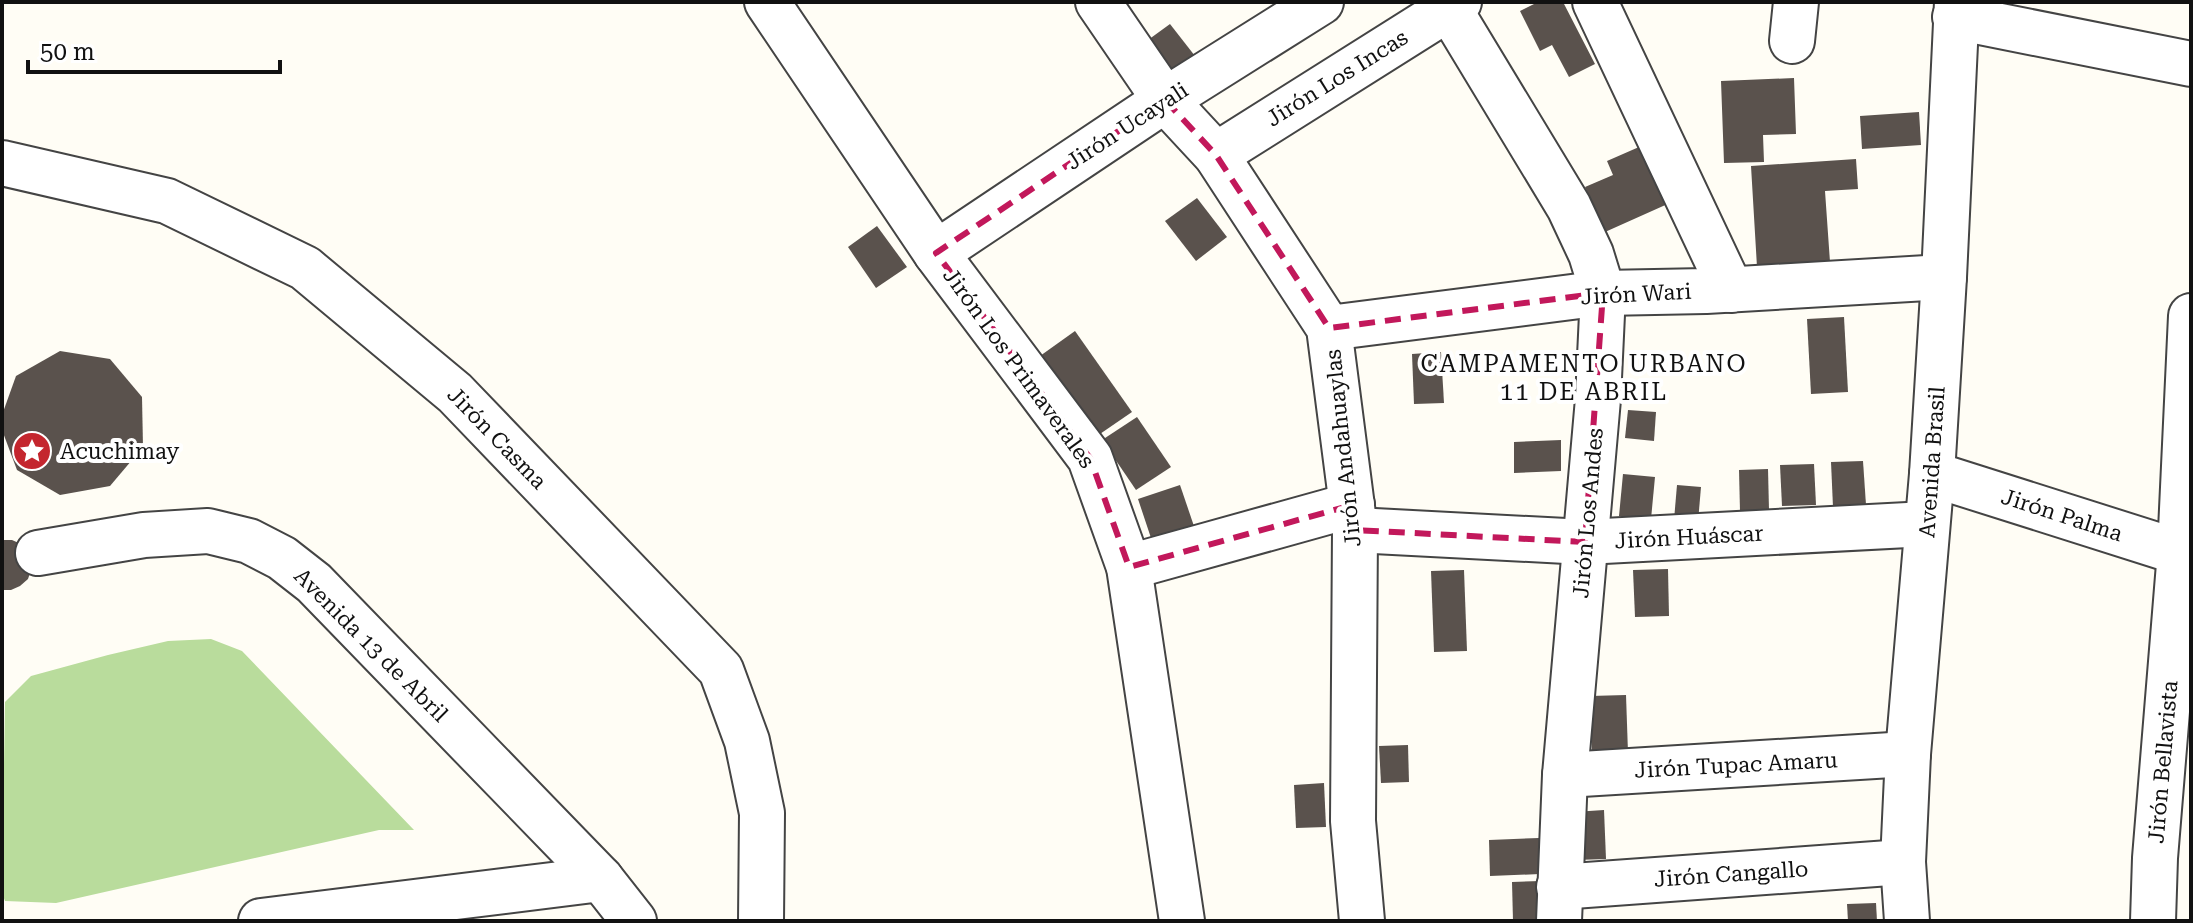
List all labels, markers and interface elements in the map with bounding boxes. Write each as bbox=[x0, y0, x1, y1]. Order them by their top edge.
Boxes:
scale bar bbox=[28, 24, 280, 74]
street label: Jirón Los Incas bbox=[1262, 25, 1412, 131]
text: 50 m bbox=[40, 38, 95, 66]
street label: Jirón Ucayali bbox=[1061, 77, 1193, 175]
street label: Jirón Los Primaverales bbox=[938, 263, 1100, 473]
street label: Jirón Wari bbox=[1580, 279, 1692, 309]
street label: Jirón Andahuaylas bbox=[1320, 348, 1366, 548]
district label: CAMPAMENTO URBANO 11 DE ABRIL bbox=[1420, 350, 1748, 406]
street label: Jirón Casma bbox=[442, 382, 552, 494]
street label: Avenida Brasil bbox=[1914, 385, 1950, 538]
street label: Jirón Los Andes bbox=[1568, 427, 1608, 599]
place icon: Acuchimay bbox=[11, 430, 53, 472]
place label: Acuchimay bbox=[60, 439, 179, 464]
street label: Jirón Palma bbox=[1998, 484, 2126, 546]
street label: Jirón Huáscar bbox=[1614, 521, 1764, 553]
street label: Avenida 13 de Abril bbox=[289, 563, 453, 727]
street label: Jirón Bellavista bbox=[2143, 679, 2183, 845]
street label: Jirón Tupac Amaru bbox=[1634, 747, 1839, 783]
street label: Jirón Cangallo bbox=[1653, 856, 1809, 892]

